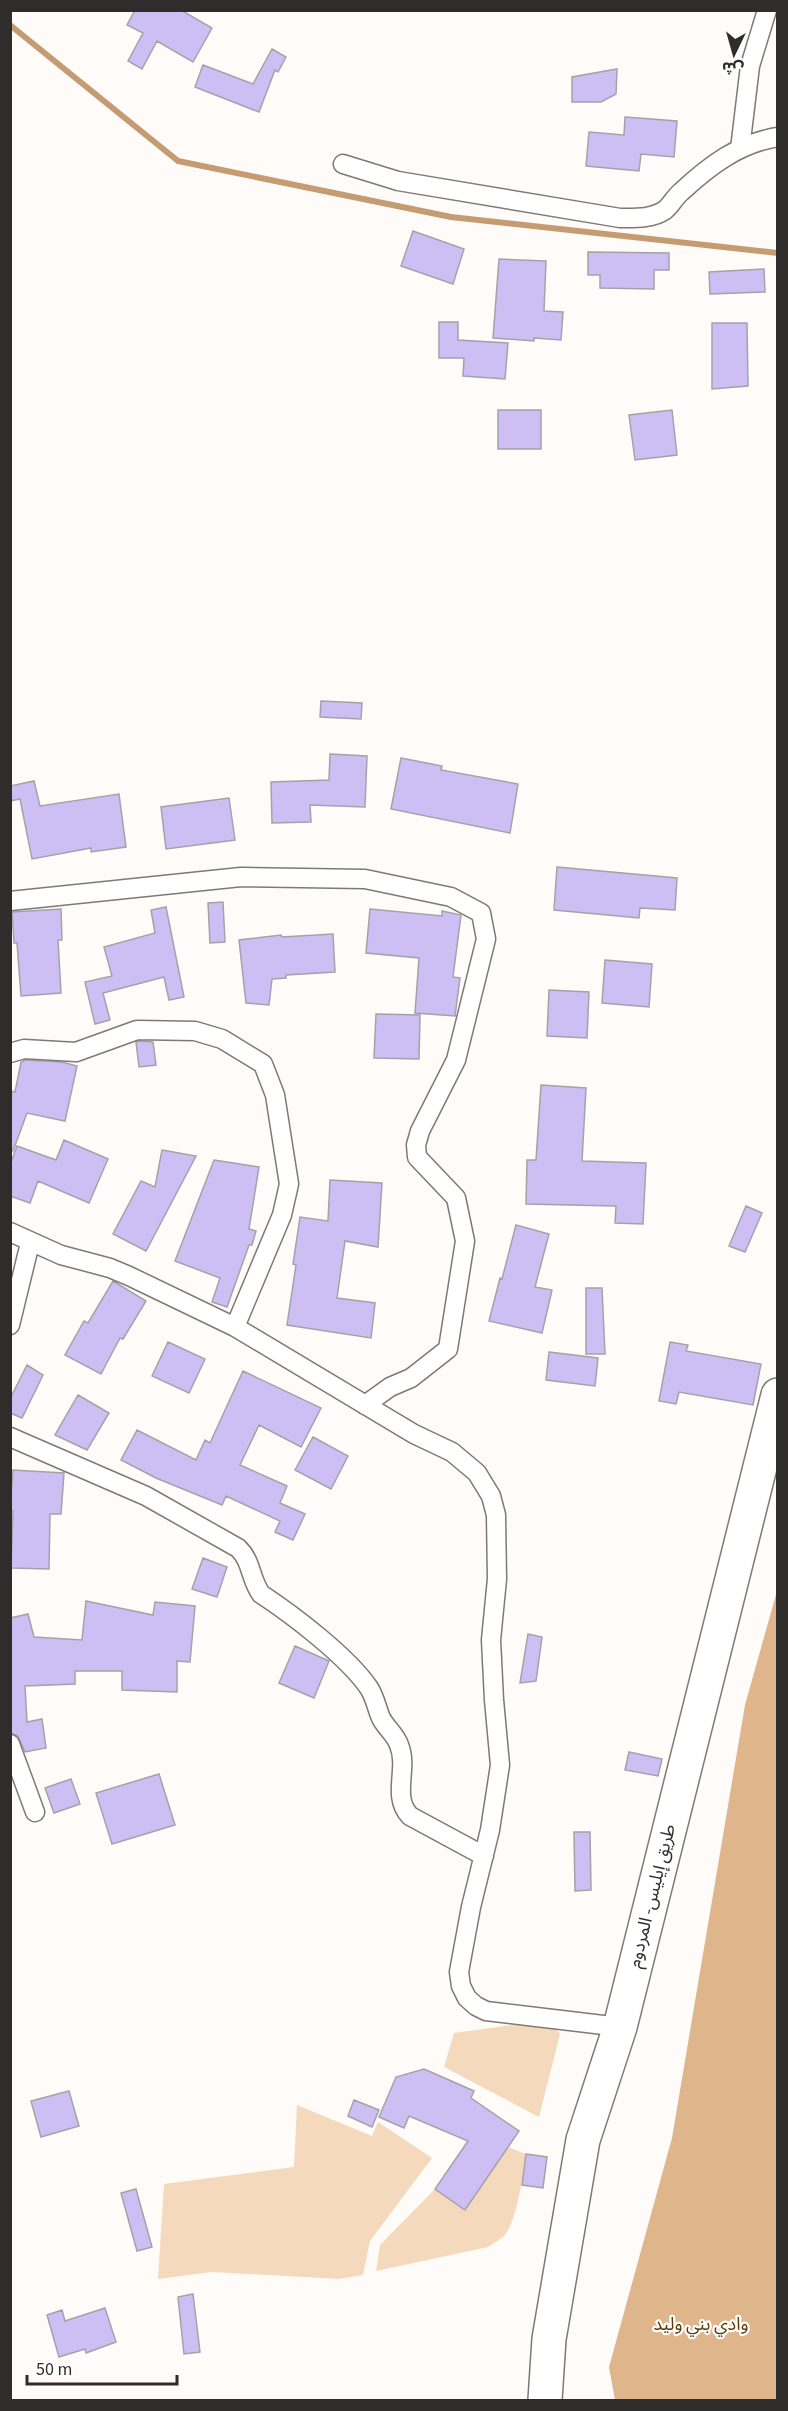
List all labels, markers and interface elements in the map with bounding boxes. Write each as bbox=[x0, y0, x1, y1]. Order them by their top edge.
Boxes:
north arrow bbox=[704, 24, 764, 84]
text: ش bbox=[721, 56, 745, 80]
street label: طريق إيليس- المردوم bbox=[622, 1821, 683, 1971]
park label: وادي بني وليد bbox=[653, 2312, 749, 2337]
scale bar bbox=[27, 2348, 177, 2386]
text: 50 m bbox=[36, 2357, 72, 2382]

